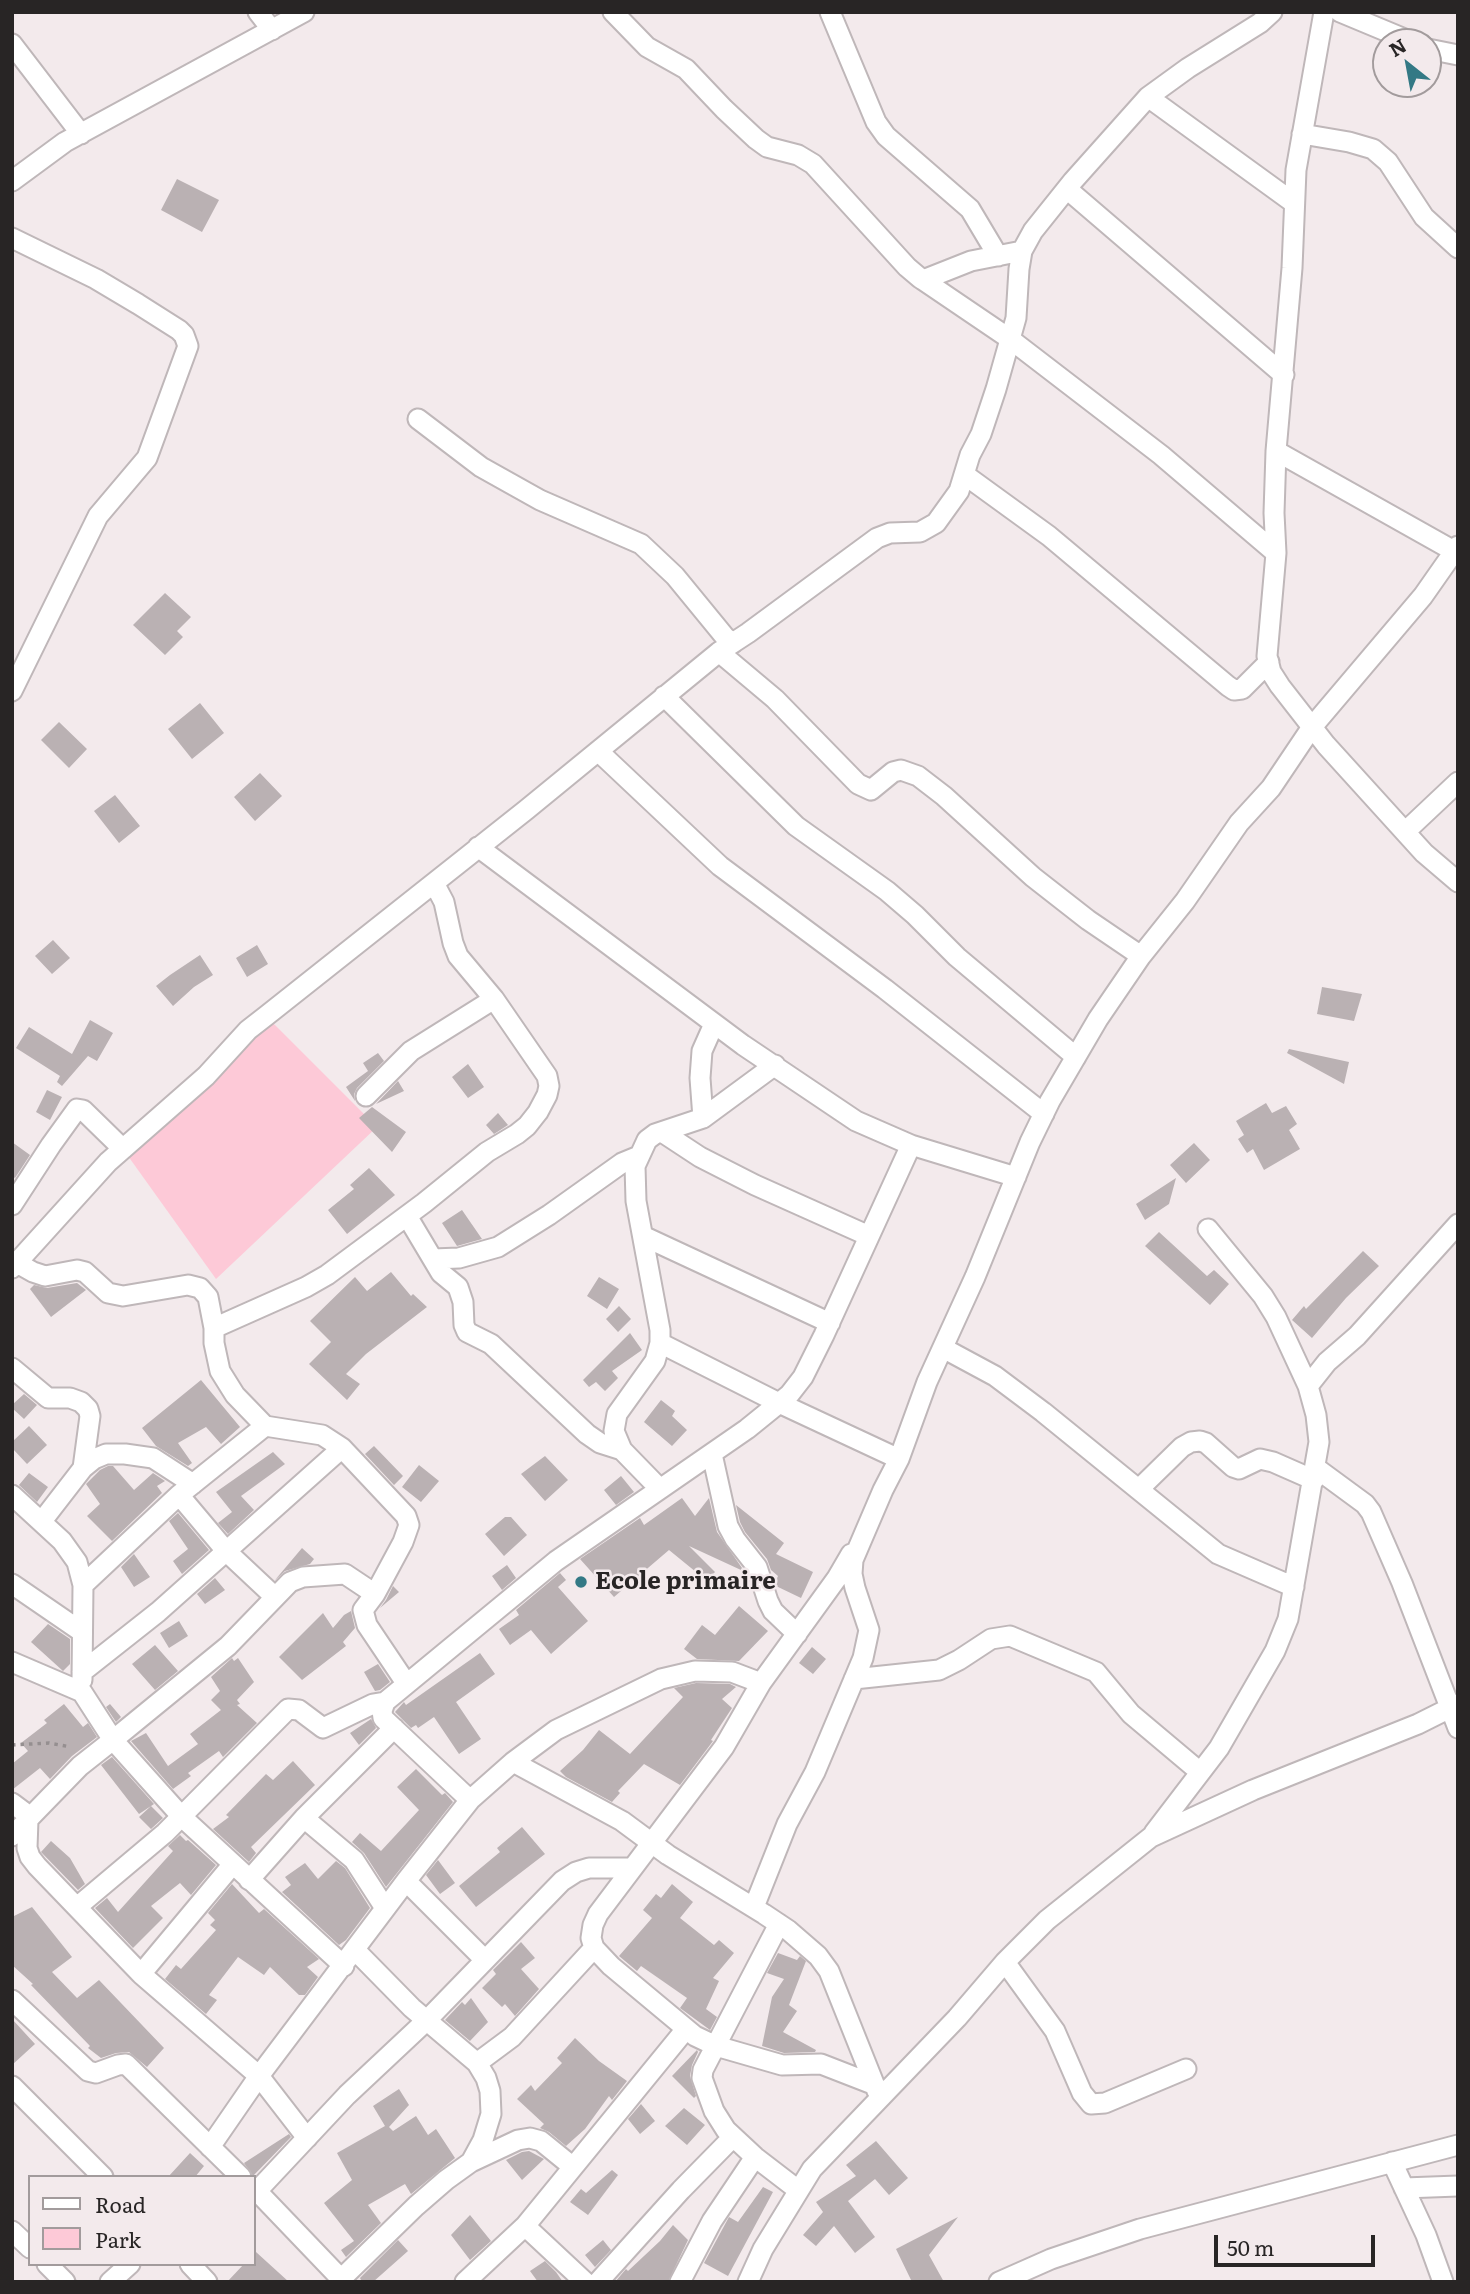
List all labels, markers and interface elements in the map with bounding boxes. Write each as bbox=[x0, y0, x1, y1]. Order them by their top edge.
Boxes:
north arrow bbox=[1372, 28, 1442, 98]
text: N bbox=[1383, 31, 1411, 63]
place label: Ecole primaire bbox=[595, 1568, 776, 1596]
marker: Ecole primaire bbox=[573, 1574, 589, 1590]
legend bbox=[28, 2175, 256, 2266]
text: Road bbox=[95, 2188, 146, 2219]
scale bar bbox=[1218, 2220, 1379, 2264]
text: Park bbox=[95, 2223, 141, 2254]
text: 50 m bbox=[1227, 2231, 1274, 2262]

